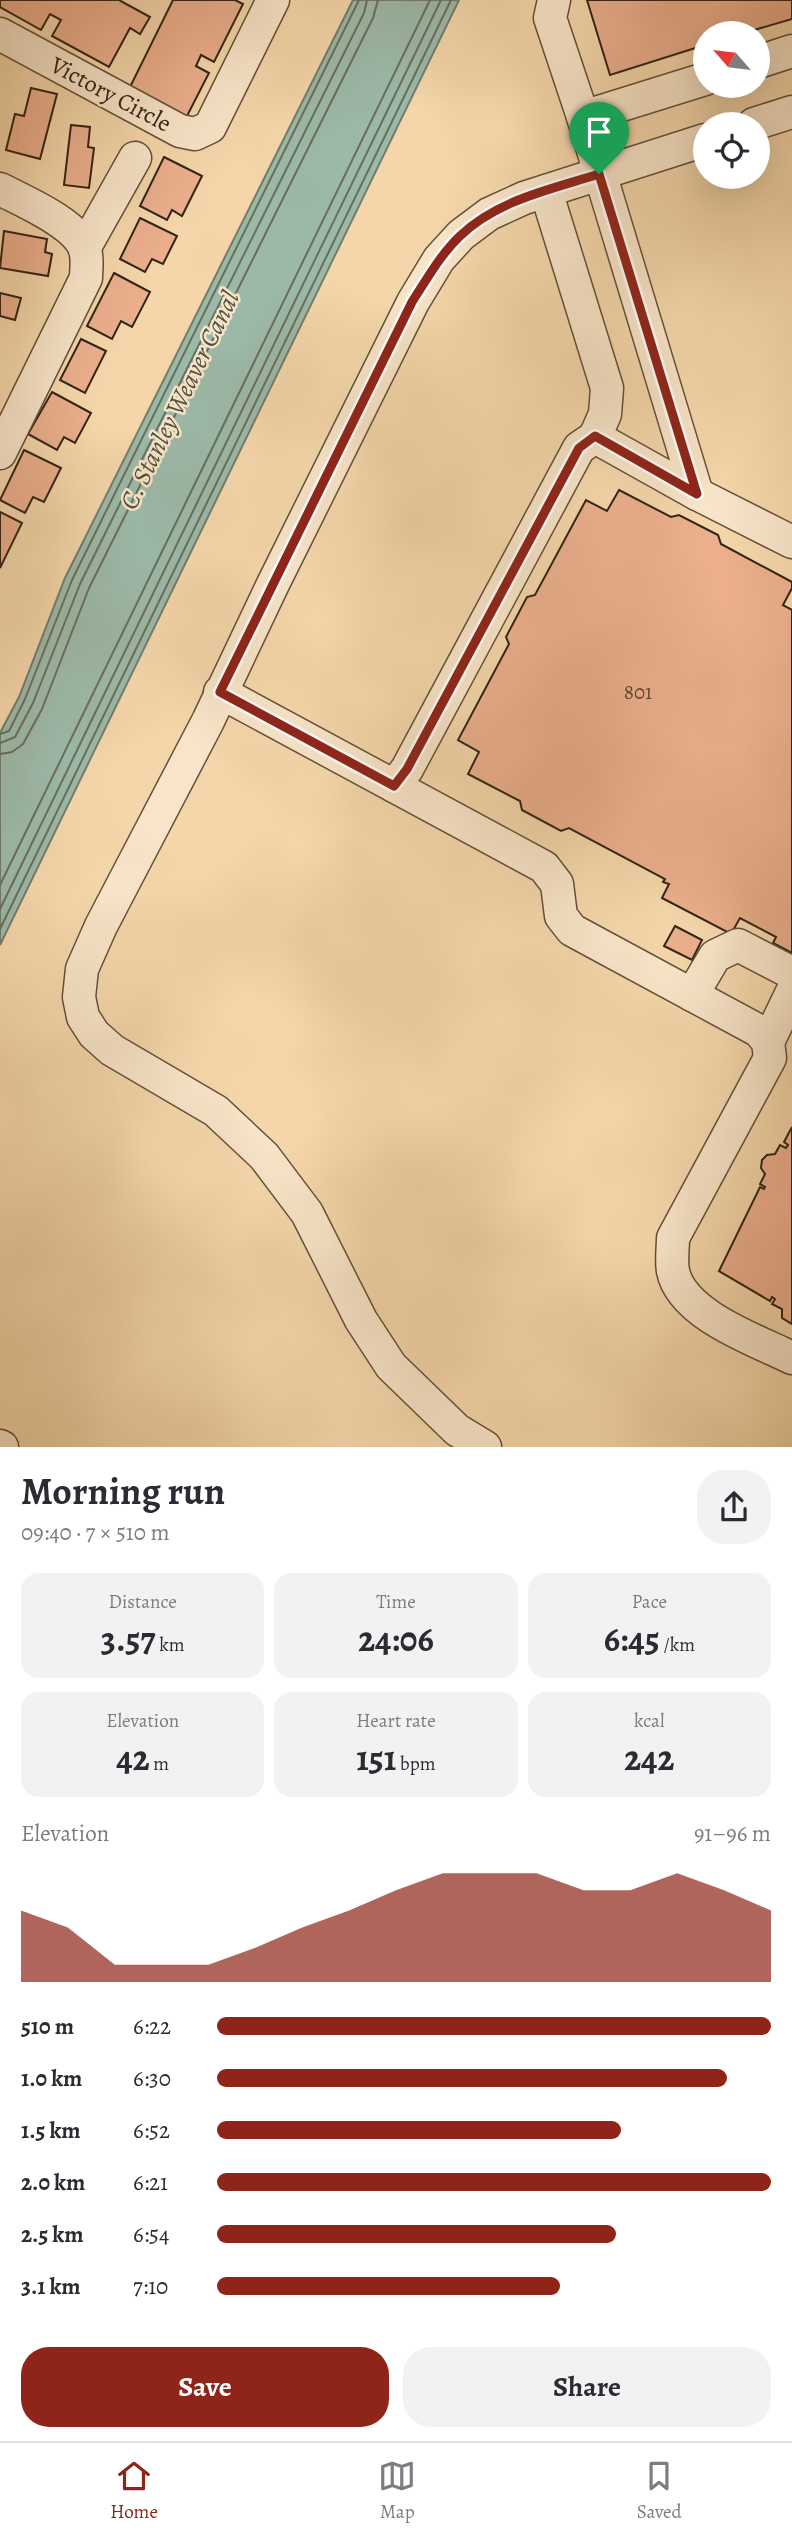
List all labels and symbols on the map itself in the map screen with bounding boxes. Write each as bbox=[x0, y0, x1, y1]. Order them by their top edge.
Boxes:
north arrow bbox=[693, 21, 770, 98]
street label: Victory Circle bbox=[44, 48, 177, 139]
pin bbox=[569, 102, 629, 174]
water label: C. Stanley Weaver Canal bbox=[111, 285, 248, 515]
house number: 801 bbox=[624, 678, 652, 706]

